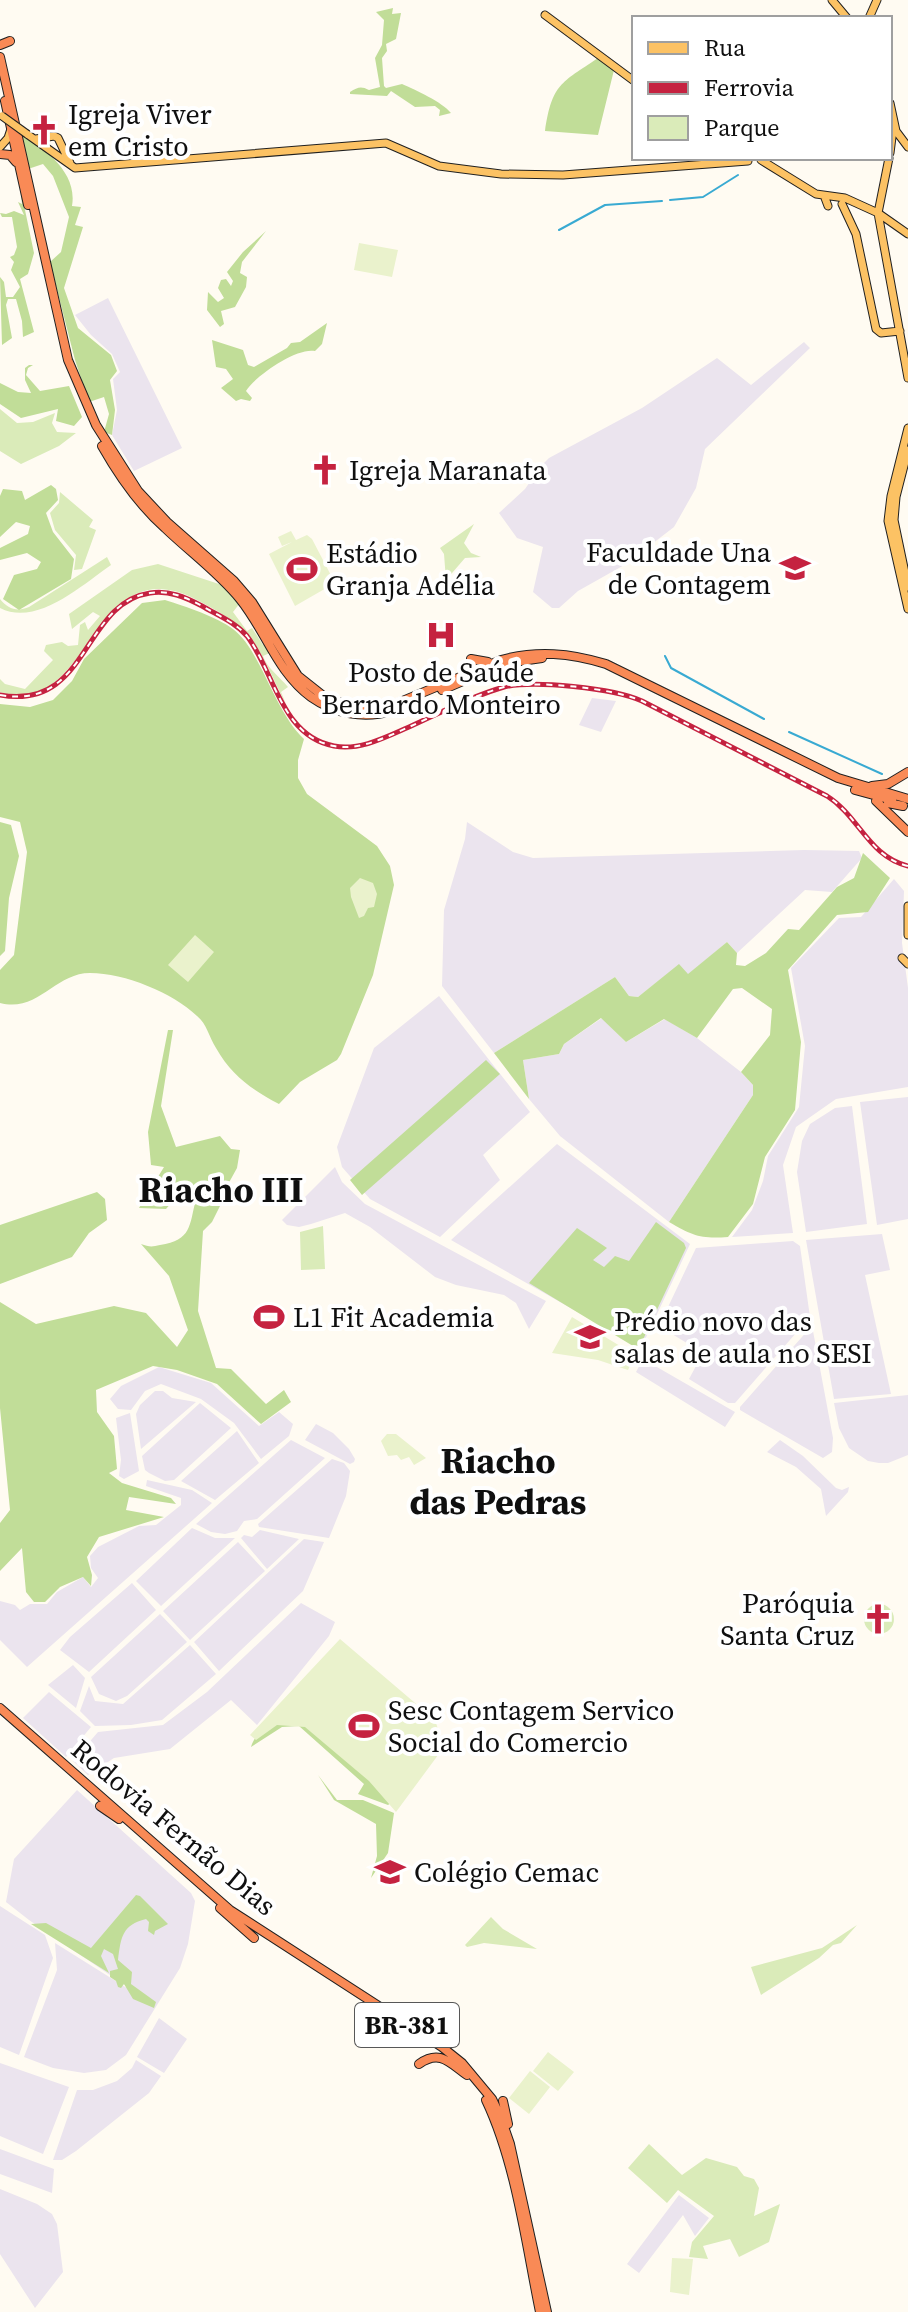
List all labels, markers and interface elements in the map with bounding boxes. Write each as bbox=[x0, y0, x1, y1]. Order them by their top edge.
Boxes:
legend bbox=[632, 16, 892, 160]
text: Rua bbox=[704, 31, 746, 64]
text: Ferrovia bbox=[704, 71, 795, 104]
place label: Igreja Viver em Cristo bbox=[68, 95, 212, 165]
text: Parque bbox=[704, 111, 780, 144]
church icon: Igreja Viver em Cristo bbox=[27, 113, 61, 147]
place label: Igreja Maranata bbox=[349, 451, 547, 489]
church icon: Igreja Maranata bbox=[308, 453, 342, 487]
place label: Faculdade Una de Contagem bbox=[586, 533, 772, 603]
place label: Estádio Granja Adélia bbox=[326, 534, 496, 604]
school or university icon: Faculdade Una de Contagem bbox=[778, 551, 812, 585]
sports icon: Estádio Granja Adélia bbox=[285, 552, 319, 586]
hospital icon: Posto de Saúde Bernardo Monteiro bbox=[424, 618, 458, 652]
place label: Posto de Saúde Bernardo Monteiro bbox=[321, 653, 561, 723]
district label: Riacho III bbox=[139, 1165, 303, 1214]
place label: L1 Fit Academia bbox=[293, 1298, 495, 1336]
sports icon: L1 Fit Academia bbox=[252, 1300, 286, 1334]
place label: Prédio novo das salas de aula no SESI bbox=[614, 1302, 872, 1372]
school or university icon: Prédio novo das salas de aula no SESI bbox=[573, 1320, 607, 1354]
district label: Riacho das Pedras bbox=[409, 1436, 587, 1526]
place label: Paróquia Santa Cruz bbox=[720, 1584, 855, 1654]
church icon: Paróquia Santa Cruz bbox=[861, 1602, 895, 1636]
place label: Sesc Contagem Servico Social do Comercio bbox=[388, 1691, 674, 1761]
sports icon: Sesc Contagem Servico Social do Comercio bbox=[347, 1709, 381, 1743]
street label: Rodovia Fernão Dias bbox=[63, 1730, 285, 1924]
place label: Colégio Cemac bbox=[414, 1853, 599, 1891]
school or university icon: Colégio Cemac bbox=[373, 1855, 407, 1889]
road number: BR-381 bbox=[355, 2003, 459, 2047]

